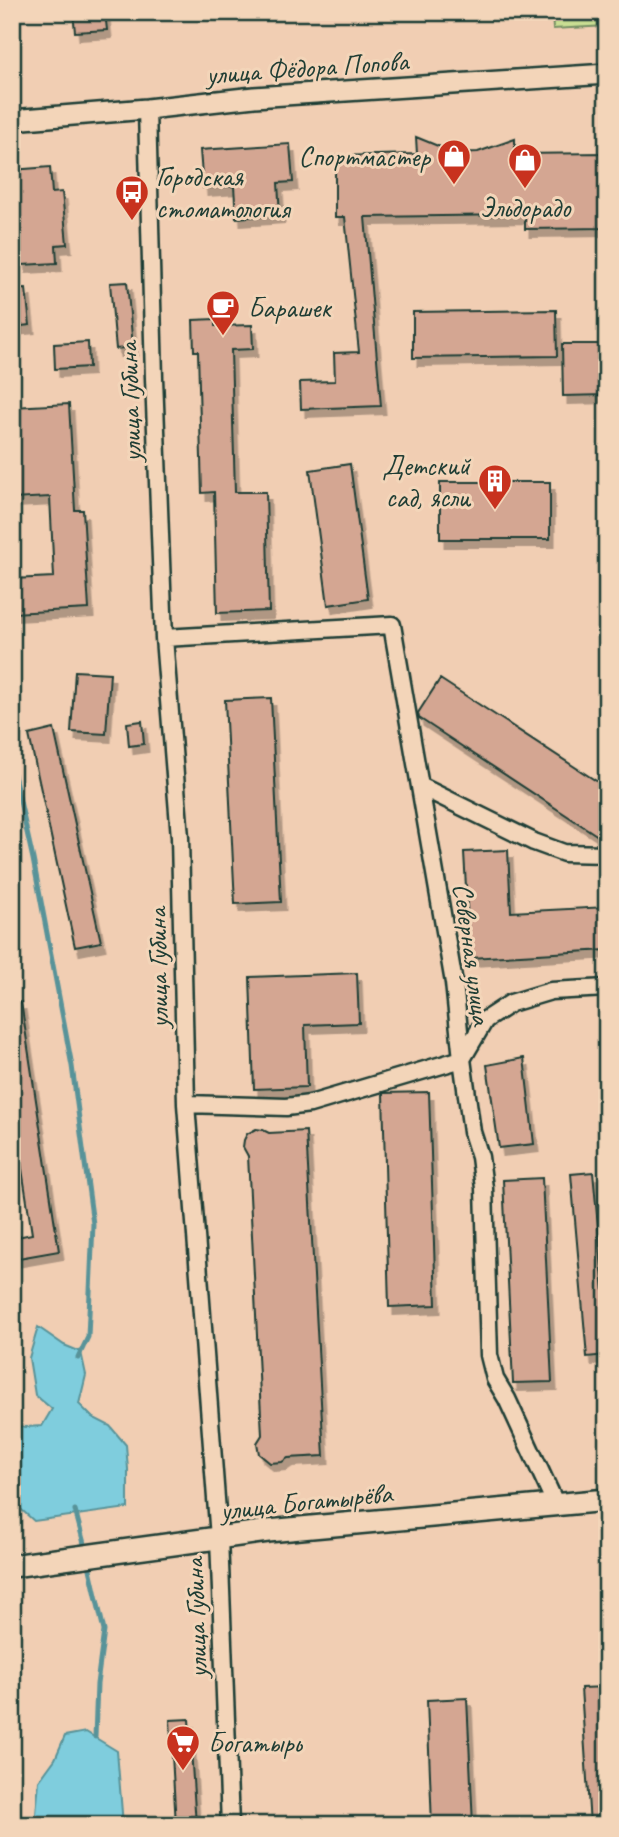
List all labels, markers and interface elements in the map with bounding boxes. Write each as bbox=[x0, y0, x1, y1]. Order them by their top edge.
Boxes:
street label: улица Фёдора Попова bbox=[203, 43, 411, 92]
shop icon: Спортмастер bbox=[435, 137, 473, 186]
place label: Спортмастер bbox=[299, 139, 431, 174]
shop icon: Эльдорадо bbox=[506, 141, 544, 190]
place label: Городская стоматология bbox=[156, 159, 292, 226]
bus stop icon: Городская стоматология bbox=[113, 173, 151, 222]
place label: Эльдорадо bbox=[480, 190, 572, 225]
cafe icon: Барашек bbox=[204, 288, 242, 337]
place label: Барашек bbox=[248, 290, 332, 325]
street label: улица Губина bbox=[110, 339, 149, 465]
place label: Детский сад, ясли bbox=[382, 448, 472, 515]
building icon: Детский сад, ясли bbox=[476, 462, 514, 511]
street label: Северная улица bbox=[445, 881, 500, 1029]
street label: улица Губина bbox=[139, 905, 176, 1030]
street label: улица Богатырёва bbox=[216, 1475, 395, 1528]
street label: улица Губина bbox=[176, 1555, 215, 1681]
supermarket icon: Богатырь bbox=[164, 1723, 202, 1772]
place label: Богатырь bbox=[208, 1725, 304, 1760]

